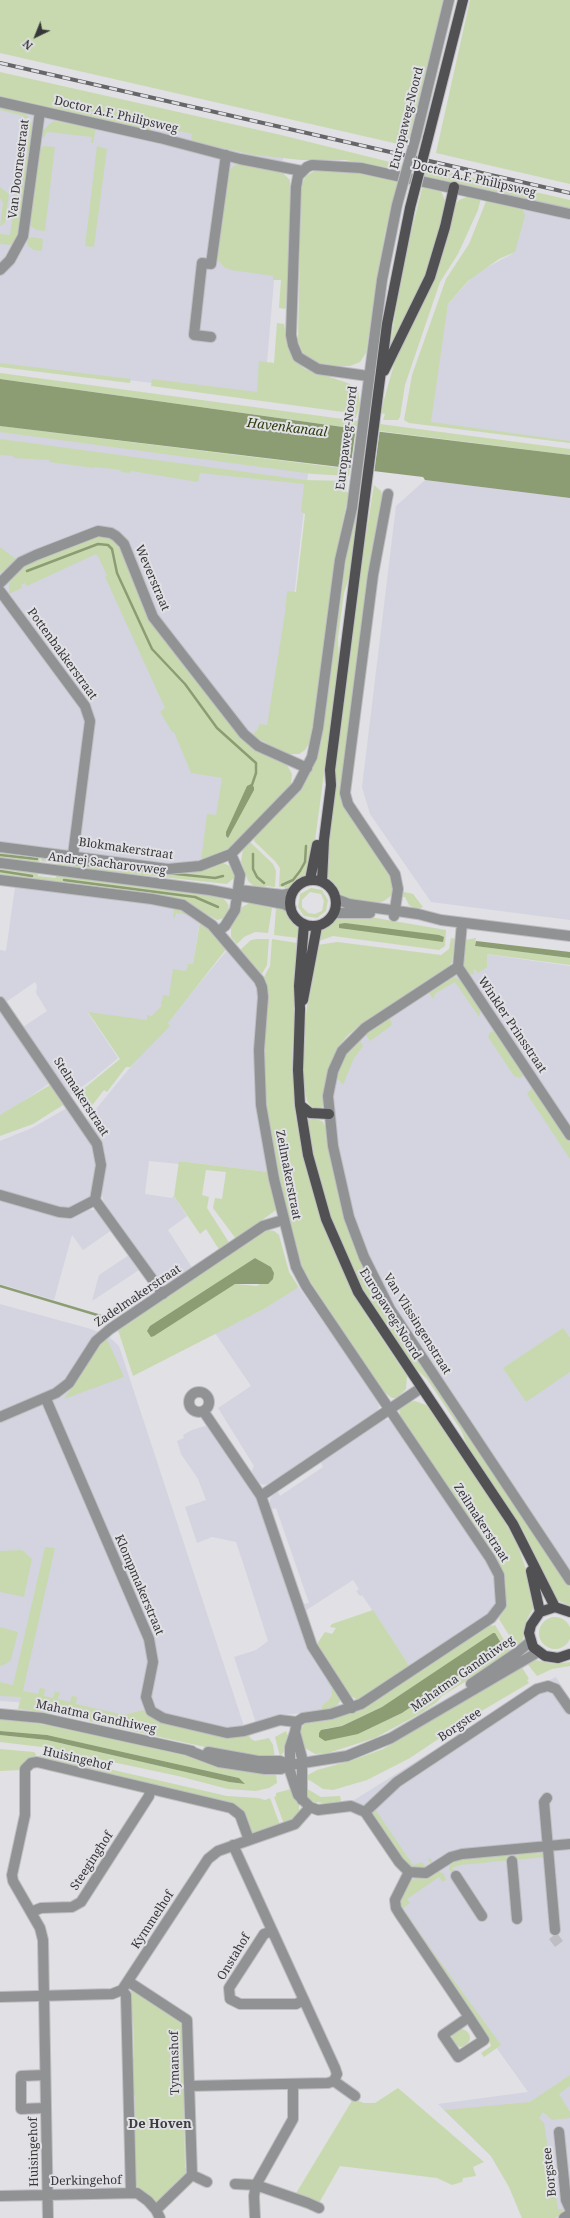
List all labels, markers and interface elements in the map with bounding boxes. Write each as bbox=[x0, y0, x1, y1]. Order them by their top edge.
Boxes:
north arrow bbox=[16, 16, 56, 56]
text: N bbox=[19, 37, 36, 54]
street label: Europaweg-Noord bbox=[387, 65, 427, 171]
street label: Doctor A.F. Philipsweg bbox=[53, 94, 179, 136]
street label: Van Doornestraat bbox=[6, 118, 32, 220]
street label: Doctor A.F. Philipsweg bbox=[411, 158, 537, 200]
street label: Europaweg-Noord bbox=[333, 385, 361, 491]
water label: Havenkanaal bbox=[246, 415, 328, 441]
street label: Weverstraat bbox=[132, 543, 172, 613]
street label: Pottenbakkerstraat bbox=[24, 605, 100, 703]
street label: Blokmakerstraat bbox=[78, 835, 174, 863]
street label: Andrej Sacharovweg bbox=[47, 850, 167, 878]
street label: Winkler Prinsstraat bbox=[475, 974, 549, 1076]
street label: Stelmakerstraat bbox=[50, 1055, 112, 1139]
street label: Zeilmakerstraat bbox=[272, 1129, 304, 1221]
street label: Zadelmakerstraat bbox=[92, 1262, 184, 1330]
street label: Europaweg-Noord bbox=[356, 1266, 424, 1362]
street label: Van Vlissingenstraat bbox=[380, 1271, 454, 1377]
street label: Zeilmakerstraat bbox=[450, 1481, 512, 1565]
street label: Klompmakerstraat bbox=[111, 1533, 167, 1637]
street label: Mahatma Gandhiweg bbox=[409, 1633, 517, 1715]
street label: Mahatma Gandhiweg bbox=[34, 1697, 158, 1737]
street label: Borgstee bbox=[436, 1705, 484, 1745]
street label: Huisingehof bbox=[41, 1744, 113, 1774]
street label: Steeginghof bbox=[68, 1829, 116, 1893]
street label: Kymmelhof bbox=[129, 1888, 177, 1952]
street label: Onstahof bbox=[214, 1931, 254, 1983]
street label: Tymanshof bbox=[167, 2031, 183, 2095]
district label: De Hoven bbox=[128, 2116, 192, 2132]
street label: Huisingehof bbox=[26, 2117, 42, 2187]
street label: Borgstee bbox=[540, 2147, 560, 2197]
street label: Derkingehof bbox=[50, 2173, 122, 2189]

